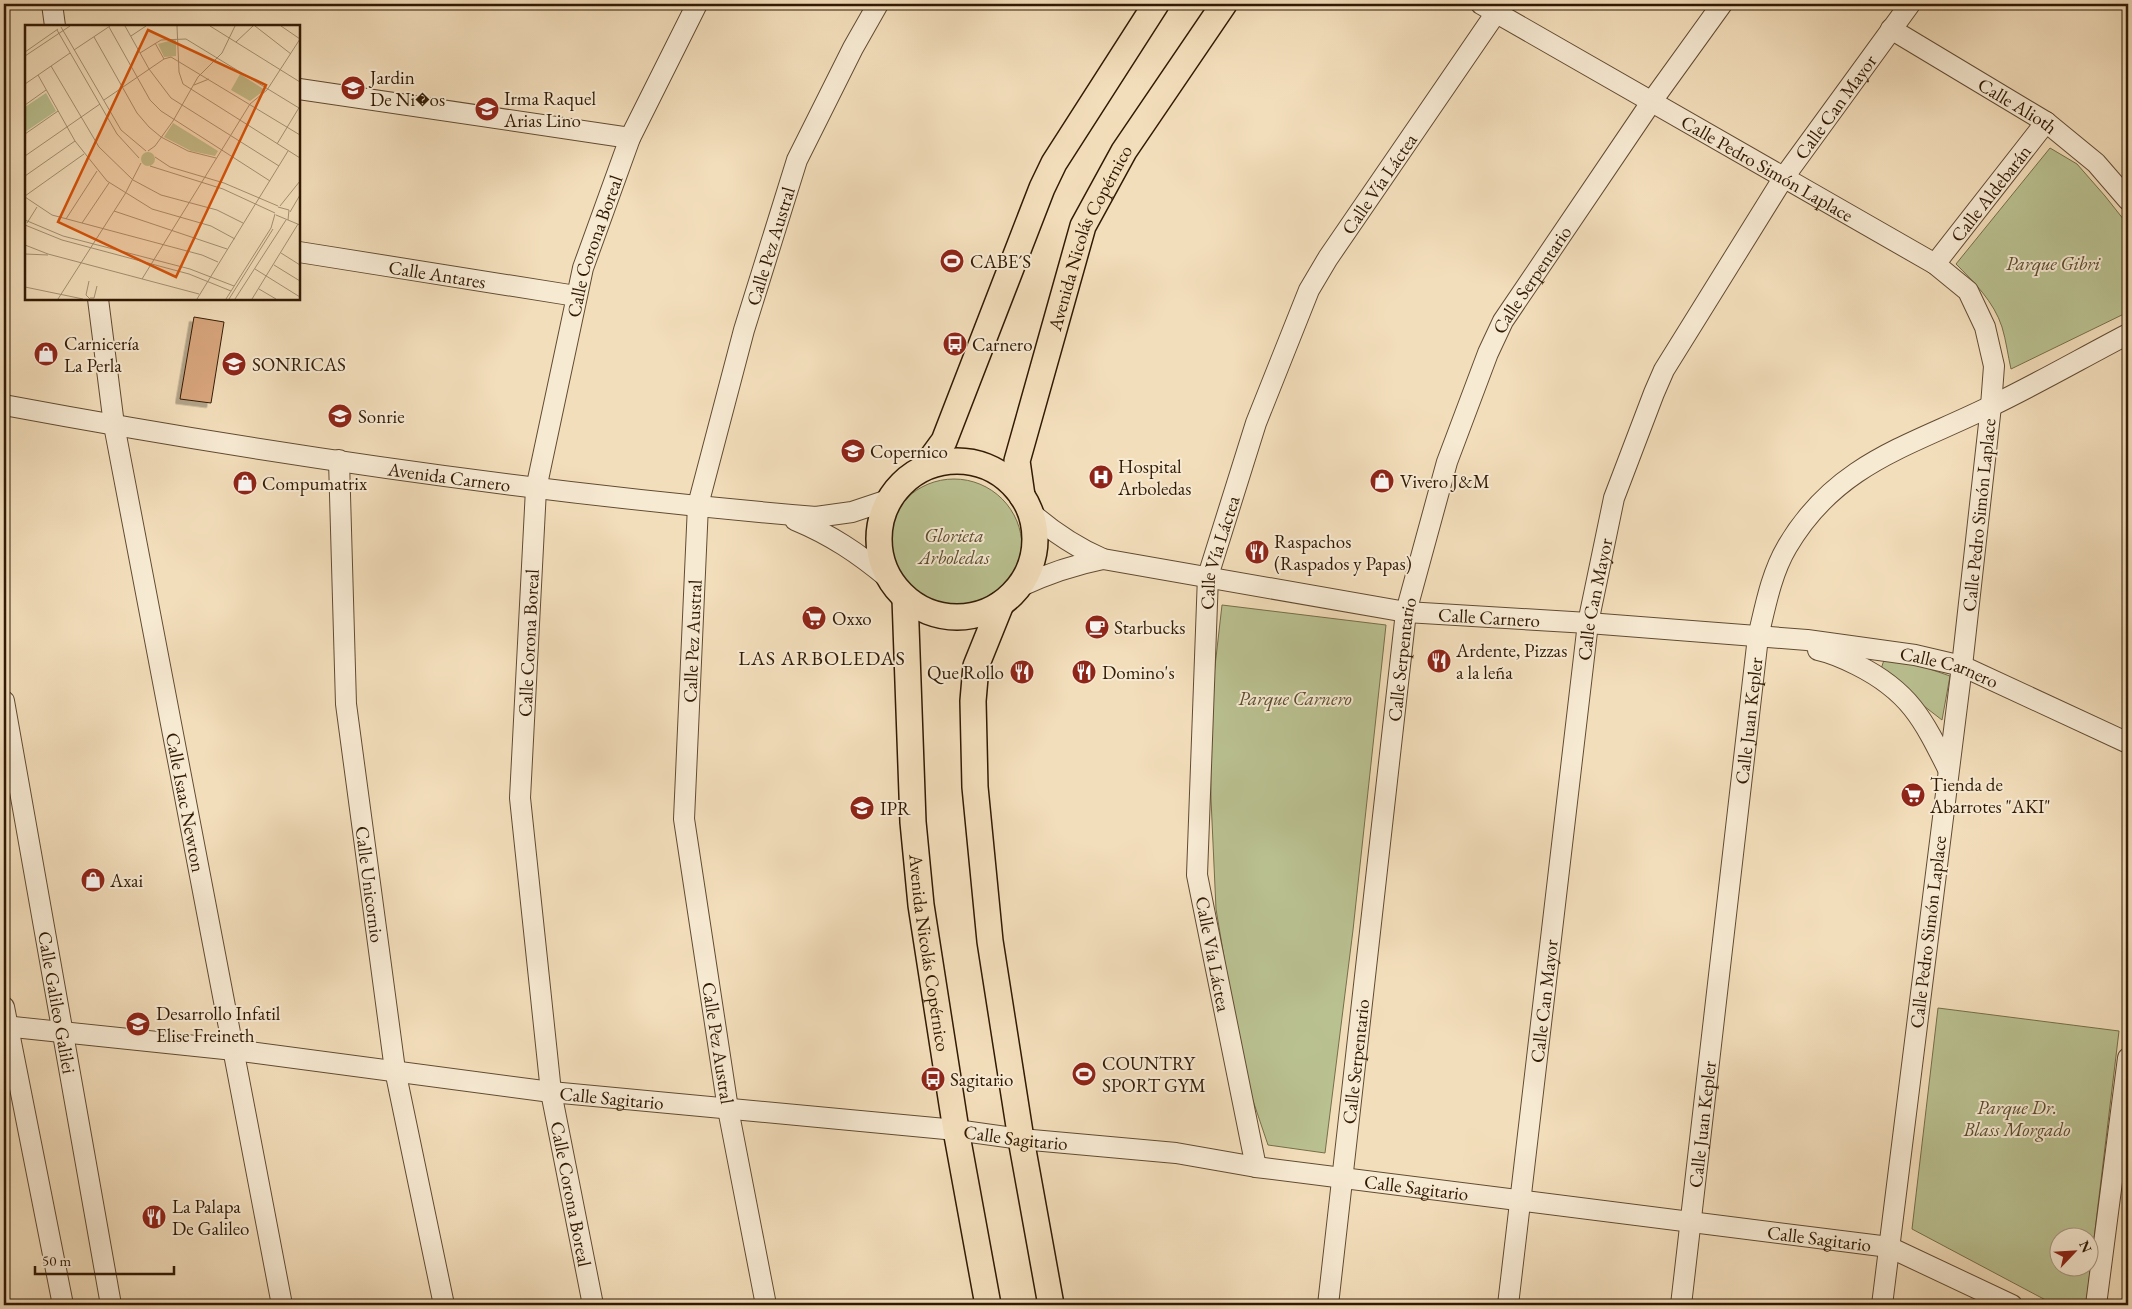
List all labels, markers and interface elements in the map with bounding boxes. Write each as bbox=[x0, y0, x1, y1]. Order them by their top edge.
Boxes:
inset map bbox=[25, 25, 300, 300]
street label: Calle Can Mayor bbox=[1789, 49, 1882, 164]
place label: Jardin De Ni�os bbox=[368, 65, 445, 112]
street label: Calle Alioth bbox=[1973, 72, 2063, 139]
school or university icon: Jardin De Ni�os bbox=[340, 75, 366, 101]
place label: Irma Raquel Arias Lino bbox=[503, 86, 596, 133]
school or university icon: Irma Raquel Arias Lino bbox=[474, 96, 500, 122]
street label: Calle Pedro Simón Laplace bbox=[1677, 109, 1858, 227]
street label: Calle Vía Láctea bbox=[1335, 128, 1423, 239]
street label: Avenida Nicolás Copérnico bbox=[1041, 139, 1138, 334]
street label: Calle Aldebarán bbox=[1944, 139, 2036, 247]
street label: Calle Corona Boreal bbox=[560, 171, 628, 320]
street label: Calle Pez Austral bbox=[740, 183, 801, 309]
street label: Calle Serpentario bbox=[1486, 220, 1577, 338]
sports icon: CABE´S bbox=[939, 248, 965, 274]
place label: CABE´S bbox=[970, 249, 1031, 274]
park label: Parque Gibri bbox=[2006, 251, 2101, 277]
street label: Calle Antares bbox=[387, 254, 488, 294]
place label: Carnicería La Perla bbox=[64, 331, 140, 378]
bus stop icon: Carnero bbox=[942, 331, 968, 357]
place label: Carnero bbox=[972, 332, 1033, 357]
shop icon: Carnicería La Perla bbox=[33, 341, 59, 367]
school or university icon: SONRICAS bbox=[221, 351, 247, 377]
place label: SONRICAS bbox=[252, 352, 346, 377]
school or university icon: Sonrie bbox=[327, 403, 353, 429]
place label: Sonrie bbox=[358, 404, 405, 429]
street label: Calle Pedro Simón Laplace bbox=[1956, 417, 2002, 613]
school or university icon: Copernico bbox=[840, 438, 866, 464]
place label: Copernico bbox=[870, 439, 948, 464]
place label: Hospital Arboledas bbox=[1117, 454, 1192, 501]
street label: Avenida Carnero bbox=[385, 456, 512, 497]
hospital icon: Hospital Arboledas bbox=[1088, 464, 1114, 490]
shop icon: Vivero J&M bbox=[1369, 468, 1395, 494]
place label: Vivero J&M bbox=[1400, 469, 1490, 494]
shop icon: Compumatrix bbox=[232, 470, 258, 496]
place label: Compumatrix bbox=[262, 471, 368, 496]
street label: Calle Vía Láctea bbox=[1194, 492, 1245, 610]
park label: Glorieta Arboledas bbox=[917, 523, 990, 570]
place label: Raspachos (Raspados y Papas) bbox=[1274, 529, 1412, 576]
street label: Calle Can Mayor bbox=[1571, 535, 1618, 662]
restaurant icon: Raspachos (Raspados y Papas) bbox=[1244, 539, 1270, 565]
street label: Calle Corona Boreal bbox=[512, 568, 544, 718]
street label: Calle Pez Austral bbox=[677, 579, 707, 703]
street label: Calle Serpentario bbox=[1381, 594, 1422, 723]
street label: Calle Carnero bbox=[1437, 601, 1541, 633]
supermarket icon: Oxxo bbox=[801, 605, 827, 631]
place label: Oxxo bbox=[832, 606, 872, 631]
cafe icon: Starbucks bbox=[1084, 614, 1110, 640]
place label: Starbucks bbox=[1114, 615, 1185, 640]
place label: Ardente, Pizzas a la leña bbox=[1455, 638, 1567, 685]
street label: Calle Carnero bbox=[1899, 641, 2003, 694]
district label: LAS ARBOLEDAS bbox=[738, 645, 906, 671]
restaurant icon: Ardente, Pizzas a la leña bbox=[1426, 648, 1452, 674]
street label: Calle Juan Kepler bbox=[1729, 655, 1768, 786]
restaurant icon: Que Rollo bbox=[1009, 659, 1035, 685]
restaurant icon: Domino's bbox=[1071, 659, 1097, 685]
place label: Que Rollo bbox=[927, 660, 1004, 685]
place label: Domino's bbox=[1102, 660, 1175, 685]
park label: Parque Carnero bbox=[1238, 686, 1352, 712]
street label: Calle Isaac Newton bbox=[160, 730, 212, 874]
place label: Tienda de Abarrotes "AKI" bbox=[1929, 772, 2051, 819]
supermarket icon: Tienda de Abarrotes "AKI" bbox=[1900, 782, 1926, 808]
school or university icon: IPR bbox=[849, 795, 875, 821]
place label: IPR bbox=[880, 796, 911, 821]
street label: Calle Unicornio bbox=[350, 824, 390, 944]
street label: Calle Pedro Simón Laplace bbox=[1904, 834, 1952, 1030]
street label: Avenida Nicolás Copérnico bbox=[904, 852, 956, 1053]
shop icon: Axai bbox=[80, 867, 106, 893]
place label: Axai bbox=[109, 868, 144, 893]
street label: Calle Vía Láctea bbox=[1190, 894, 1237, 1014]
street label: Calle Galileo Galilei bbox=[32, 929, 82, 1076]
street label: Calle Can Mayor bbox=[1524, 937, 1563, 1064]
street label: Calle Pez Austral bbox=[696, 980, 740, 1106]
street label: Calle Serpentario bbox=[1336, 998, 1375, 1125]
place label: Desarrollo Infatil Elise Freineth bbox=[156, 1001, 281, 1048]
school or university icon: Desarrollo Infatil Elise Freineth bbox=[125, 1011, 151, 1037]
place label: COUNTRY SPORT GYM bbox=[1102, 1051, 1206, 1098]
street label: Calle Juan Kepler bbox=[1682, 1059, 1722, 1189]
sports icon: COUNTRY SPORT GYM bbox=[1071, 1061, 1097, 1087]
bus stop icon: Sagitario bbox=[920, 1066, 946, 1092]
place label: Sagitario bbox=[950, 1067, 1013, 1092]
street label: Calle Sagitario bbox=[558, 1080, 665, 1115]
park label: Parque Dr. Blass Morgado bbox=[1962, 1095, 2071, 1142]
street label: Calle Corona Boreal bbox=[545, 1119, 597, 1269]
street label: Calle Sagitario bbox=[962, 1119, 1069, 1156]
street label: Calle Sagitario bbox=[1363, 1168, 1470, 1206]
place label: La Palapa De Galileo bbox=[172, 1194, 249, 1241]
restaurant icon: La Palapa De Galileo bbox=[141, 1204, 167, 1230]
street label: Calle Sagitario bbox=[1766, 1219, 1873, 1257]
north arrow bbox=[2050, 1226, 2100, 1276]
text: N bbox=[2075, 1238, 2097, 1256]
scale bar bbox=[35, 1244, 174, 1276]
text: 50 m bbox=[42, 1251, 71, 1270]

